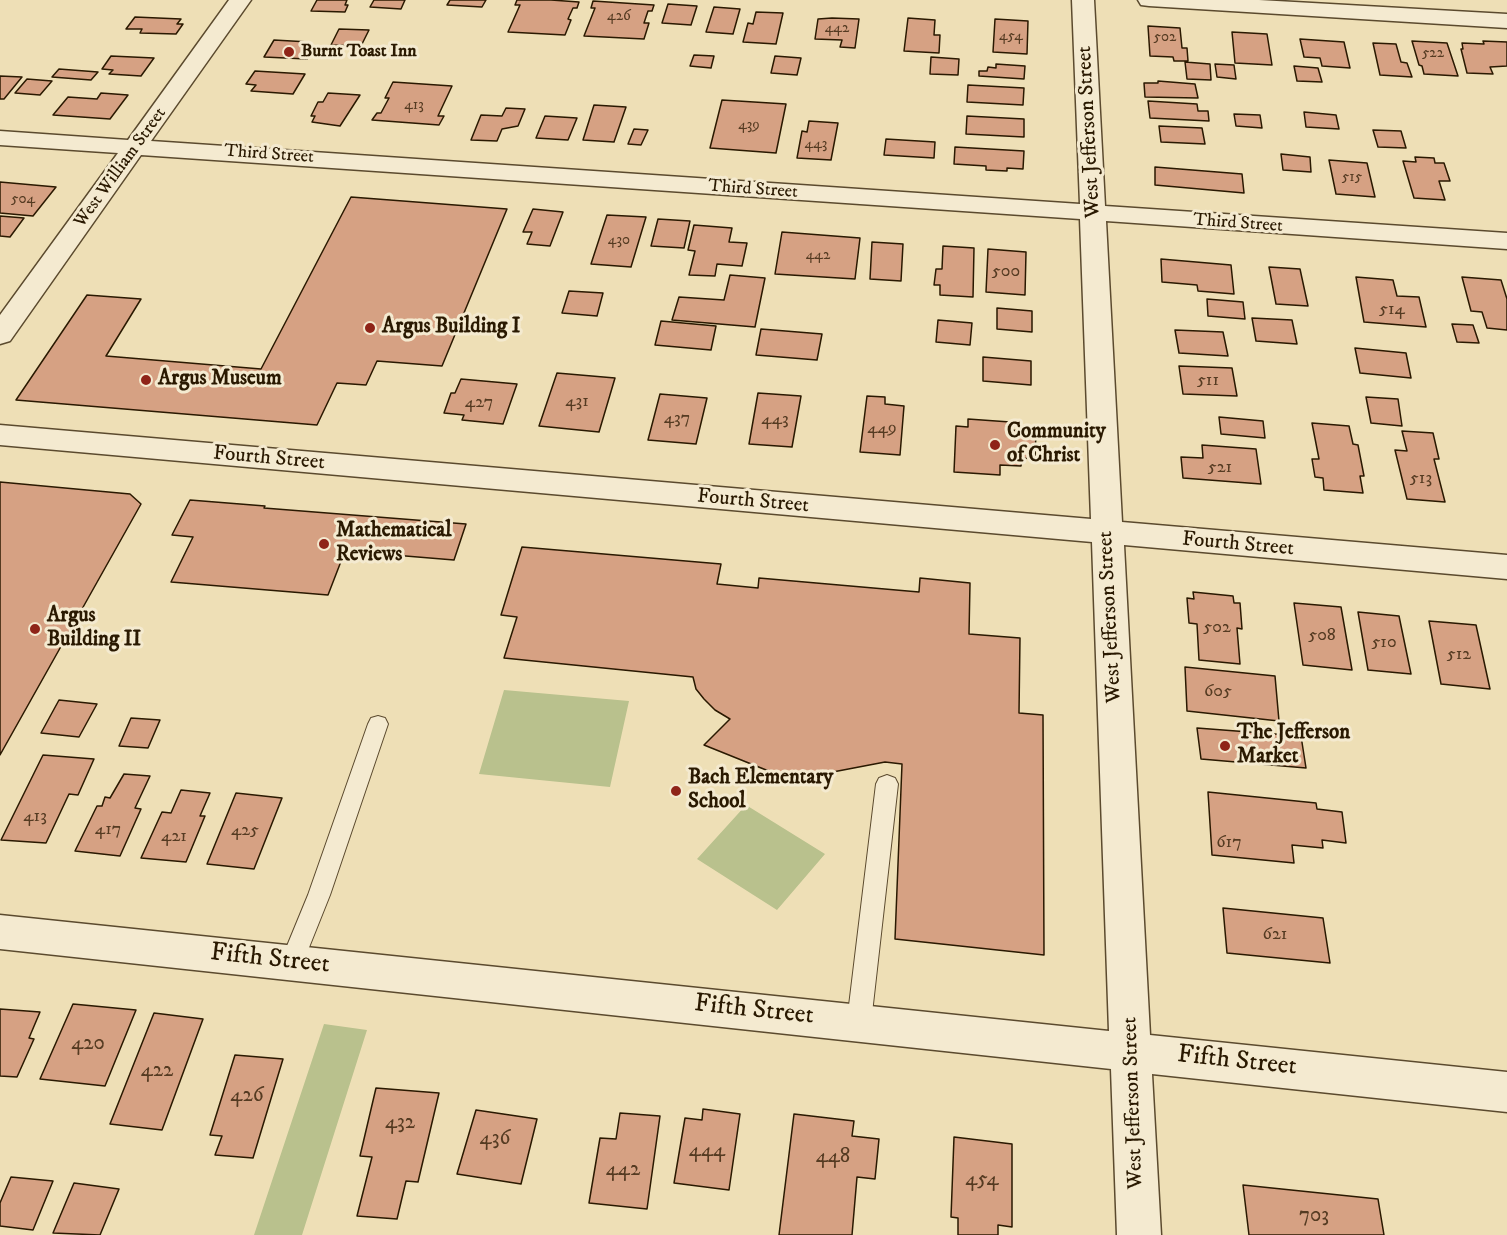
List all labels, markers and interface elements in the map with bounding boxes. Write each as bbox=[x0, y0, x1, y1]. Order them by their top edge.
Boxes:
house number: 426 bbox=[607, 8, 631, 26]
house number: 442 bbox=[825, 20, 849, 38]
house number: 454 bbox=[999, 28, 1023, 46]
house number: 502 bbox=[1154, 29, 1176, 47]
place label: Burnt Toast Inn bbox=[301, 41, 417, 63]
marker: Burnt Toast Inn bbox=[282, 45, 296, 59]
street label: West Jefferson Street bbox=[1073, 45, 1107, 219]
house number: 522 bbox=[1422, 45, 1444, 63]
house number: 413 bbox=[404, 97, 424, 115]
street label: West William Street bbox=[70, 104, 172, 232]
house number: 439 bbox=[738, 117, 760, 135]
house number: 443 bbox=[805, 136, 827, 154]
street label: Third Street bbox=[223, 141, 315, 169]
house number: 515 bbox=[1342, 169, 1362, 187]
street label: Third Street bbox=[707, 176, 799, 204]
house number: 504 bbox=[11, 191, 35, 209]
street label: Third Street bbox=[1192, 210, 1284, 238]
house number: 430 bbox=[608, 232, 630, 250]
house number: 442 bbox=[806, 247, 830, 265]
house number: 500 bbox=[992, 261, 1020, 283]
house number: 514 bbox=[1379, 299, 1405, 321]
place label: Argus Building I bbox=[382, 315, 520, 341]
marker: Argus Building I bbox=[363, 321, 377, 335]
place label: Argus Museum bbox=[158, 367, 282, 393]
house number: 511 bbox=[1197, 370, 1219, 392]
marker: Argus Museum bbox=[139, 373, 153, 387]
house number: 431 bbox=[565, 391, 589, 413]
house number: 427 bbox=[465, 392, 493, 414]
house number: 437 bbox=[664, 408, 690, 430]
house number: 443 bbox=[761, 409, 789, 431]
house number: 449 bbox=[867, 418, 897, 440]
place label: Community of Christ bbox=[1007, 420, 1106, 470]
marker: Community of Christ bbox=[988, 438, 1002, 452]
street label: Fourth Street bbox=[212, 442, 326, 476]
house number: 521 bbox=[1208, 457, 1232, 479]
house number: 513 bbox=[1410, 468, 1432, 490]
street label: Fourth Street bbox=[696, 485, 810, 519]
place label: Mathematical Reviews bbox=[336, 519, 452, 569]
street label: Fourth Street bbox=[1181, 528, 1295, 562]
street label: West Jefferson Street bbox=[1094, 530, 1128, 704]
marker: Mathematical Reviews bbox=[317, 537, 331, 551]
place label: Argus Building II bbox=[47, 604, 141, 654]
house number: 502 bbox=[1203, 617, 1231, 639]
marker: Argus Building II bbox=[28, 622, 42, 636]
house number: 508 bbox=[1308, 625, 1336, 647]
house number: 510 bbox=[1371, 632, 1397, 654]
house number: 512 bbox=[1447, 644, 1471, 666]
house number: 605 bbox=[1204, 681, 1232, 703]
place label: The Jefferson Market bbox=[1237, 721, 1350, 771]
marker: The Jefferson Market bbox=[1218, 739, 1232, 753]
place label: Bach Elementary School bbox=[688, 766, 833, 816]
marker: Bach Elementary School bbox=[669, 784, 683, 798]
house number: 413 bbox=[23, 806, 47, 828]
house number: 417 bbox=[95, 819, 121, 841]
house number: 425 bbox=[231, 820, 259, 842]
house number: 421 bbox=[161, 826, 187, 848]
house number: 617 bbox=[1216, 832, 1242, 854]
house number: 621 bbox=[1263, 924, 1287, 946]
street label: Fifth Street bbox=[209, 938, 331, 982]
street label: Fifth Street bbox=[693, 989, 815, 1033]
street label: West Jefferson Street bbox=[1118, 1016, 1150, 1190]
house number: 420 bbox=[71, 1032, 105, 1058]
street label: Fifth Street bbox=[1176, 1040, 1298, 1084]
house number: 422 bbox=[141, 1059, 173, 1085]
house number: 426 bbox=[230, 1084, 264, 1110]
house number: 432 bbox=[385, 1111, 415, 1137]
house number: 436 bbox=[480, 1127, 510, 1153]
house number: 444 bbox=[689, 1139, 725, 1165]
house number: 448 bbox=[816, 1145, 850, 1171]
house number: 442 bbox=[606, 1158, 640, 1184]
house number: 454 bbox=[965, 1168, 999, 1194]
house number: 703 bbox=[1299, 1204, 1329, 1230]

